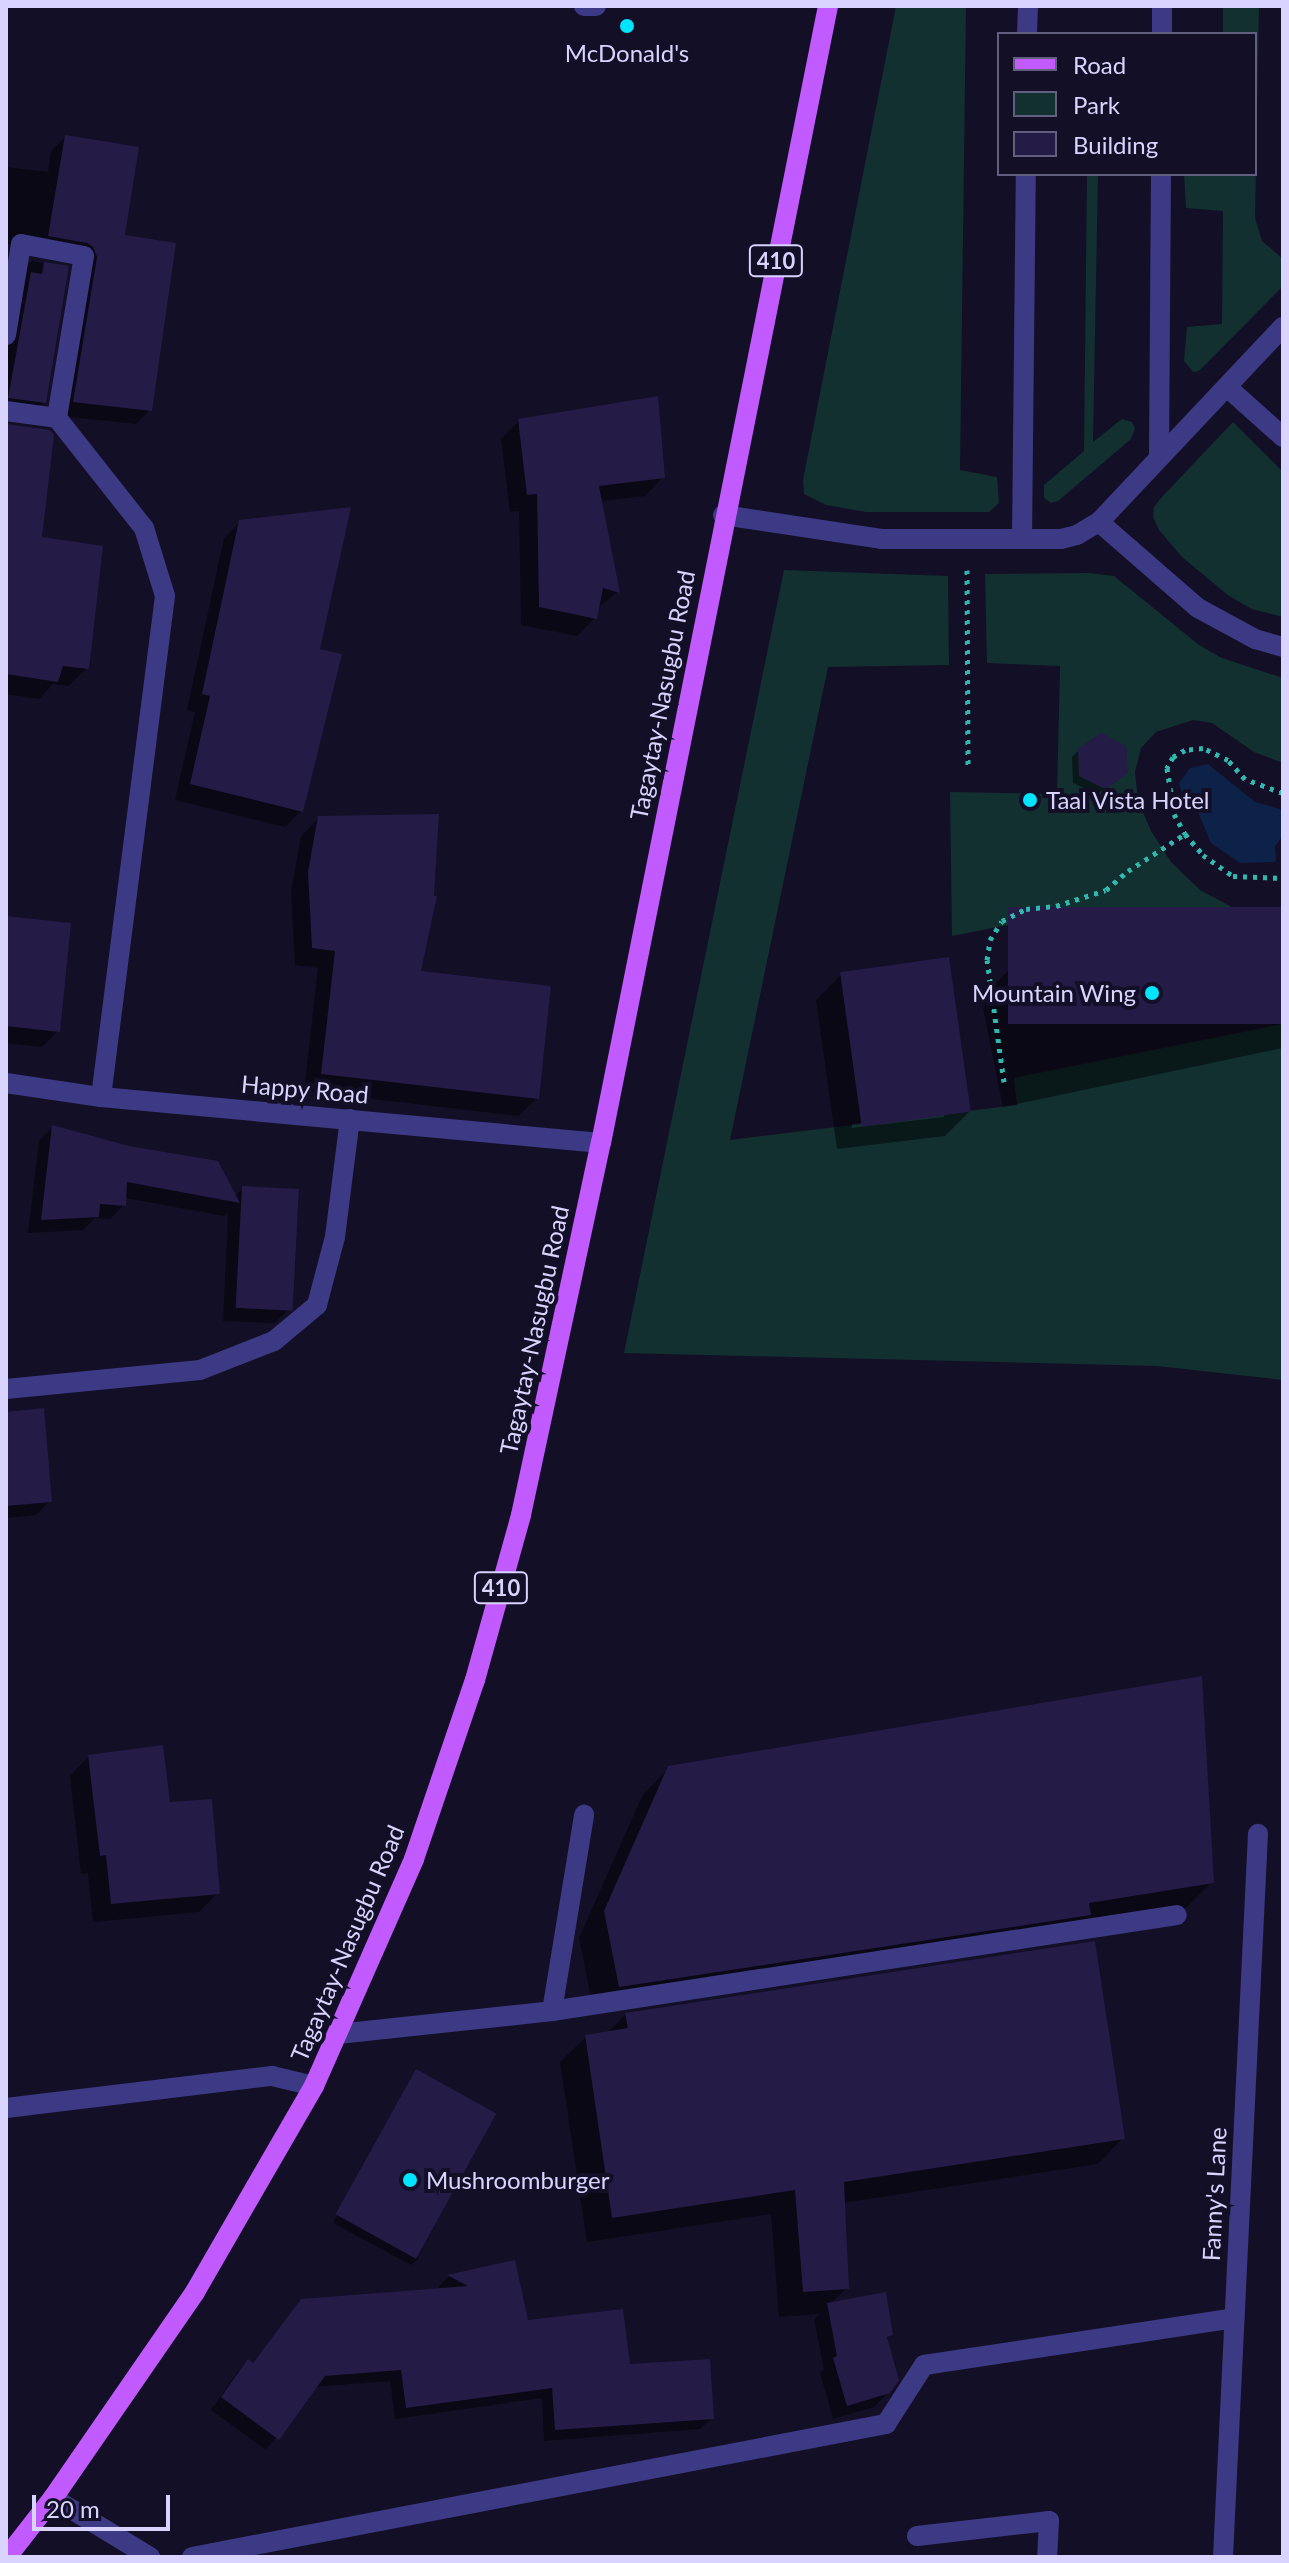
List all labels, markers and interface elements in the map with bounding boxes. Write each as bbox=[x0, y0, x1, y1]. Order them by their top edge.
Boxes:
marker: McDonald's bbox=[618, 17, 636, 35]
legend bbox=[997, 32, 1257, 176]
place label: McDonald's bbox=[565, 39, 689, 67]
text: Road bbox=[1073, 50, 1126, 79]
text: Park bbox=[1073, 90, 1120, 119]
text: Building bbox=[1073, 130, 1158, 159]
road number: 410 bbox=[748, 243, 804, 279]
street label: Tagaytay-Nasugbu Road bbox=[624, 568, 700, 822]
place label: Taal Vista Hotel bbox=[1046, 786, 1210, 814]
marker: Taal Vista Hotel bbox=[1021, 791, 1039, 809]
place label: Mountain Wing bbox=[972, 979, 1136, 1007]
marker: Mountain Wing bbox=[1143, 984, 1161, 1002]
street label: Happy Road bbox=[240, 1069, 370, 1109]
street label: Tagaytay-Nasugbu Road bbox=[494, 1203, 574, 1457]
road number: 410 bbox=[473, 1570, 529, 1606]
street label: Tagaytay-Nasugbu Road bbox=[284, 1821, 410, 2065]
street label: Fanny's Lane bbox=[1196, 2126, 1232, 2262]
place label: Mushroomburger bbox=[426, 2166, 609, 2194]
marker: Mushroomburger bbox=[401, 2171, 419, 2189]
scale bar bbox=[36, 2479, 174, 2529]
text: 20 m bbox=[46, 2494, 100, 2523]

